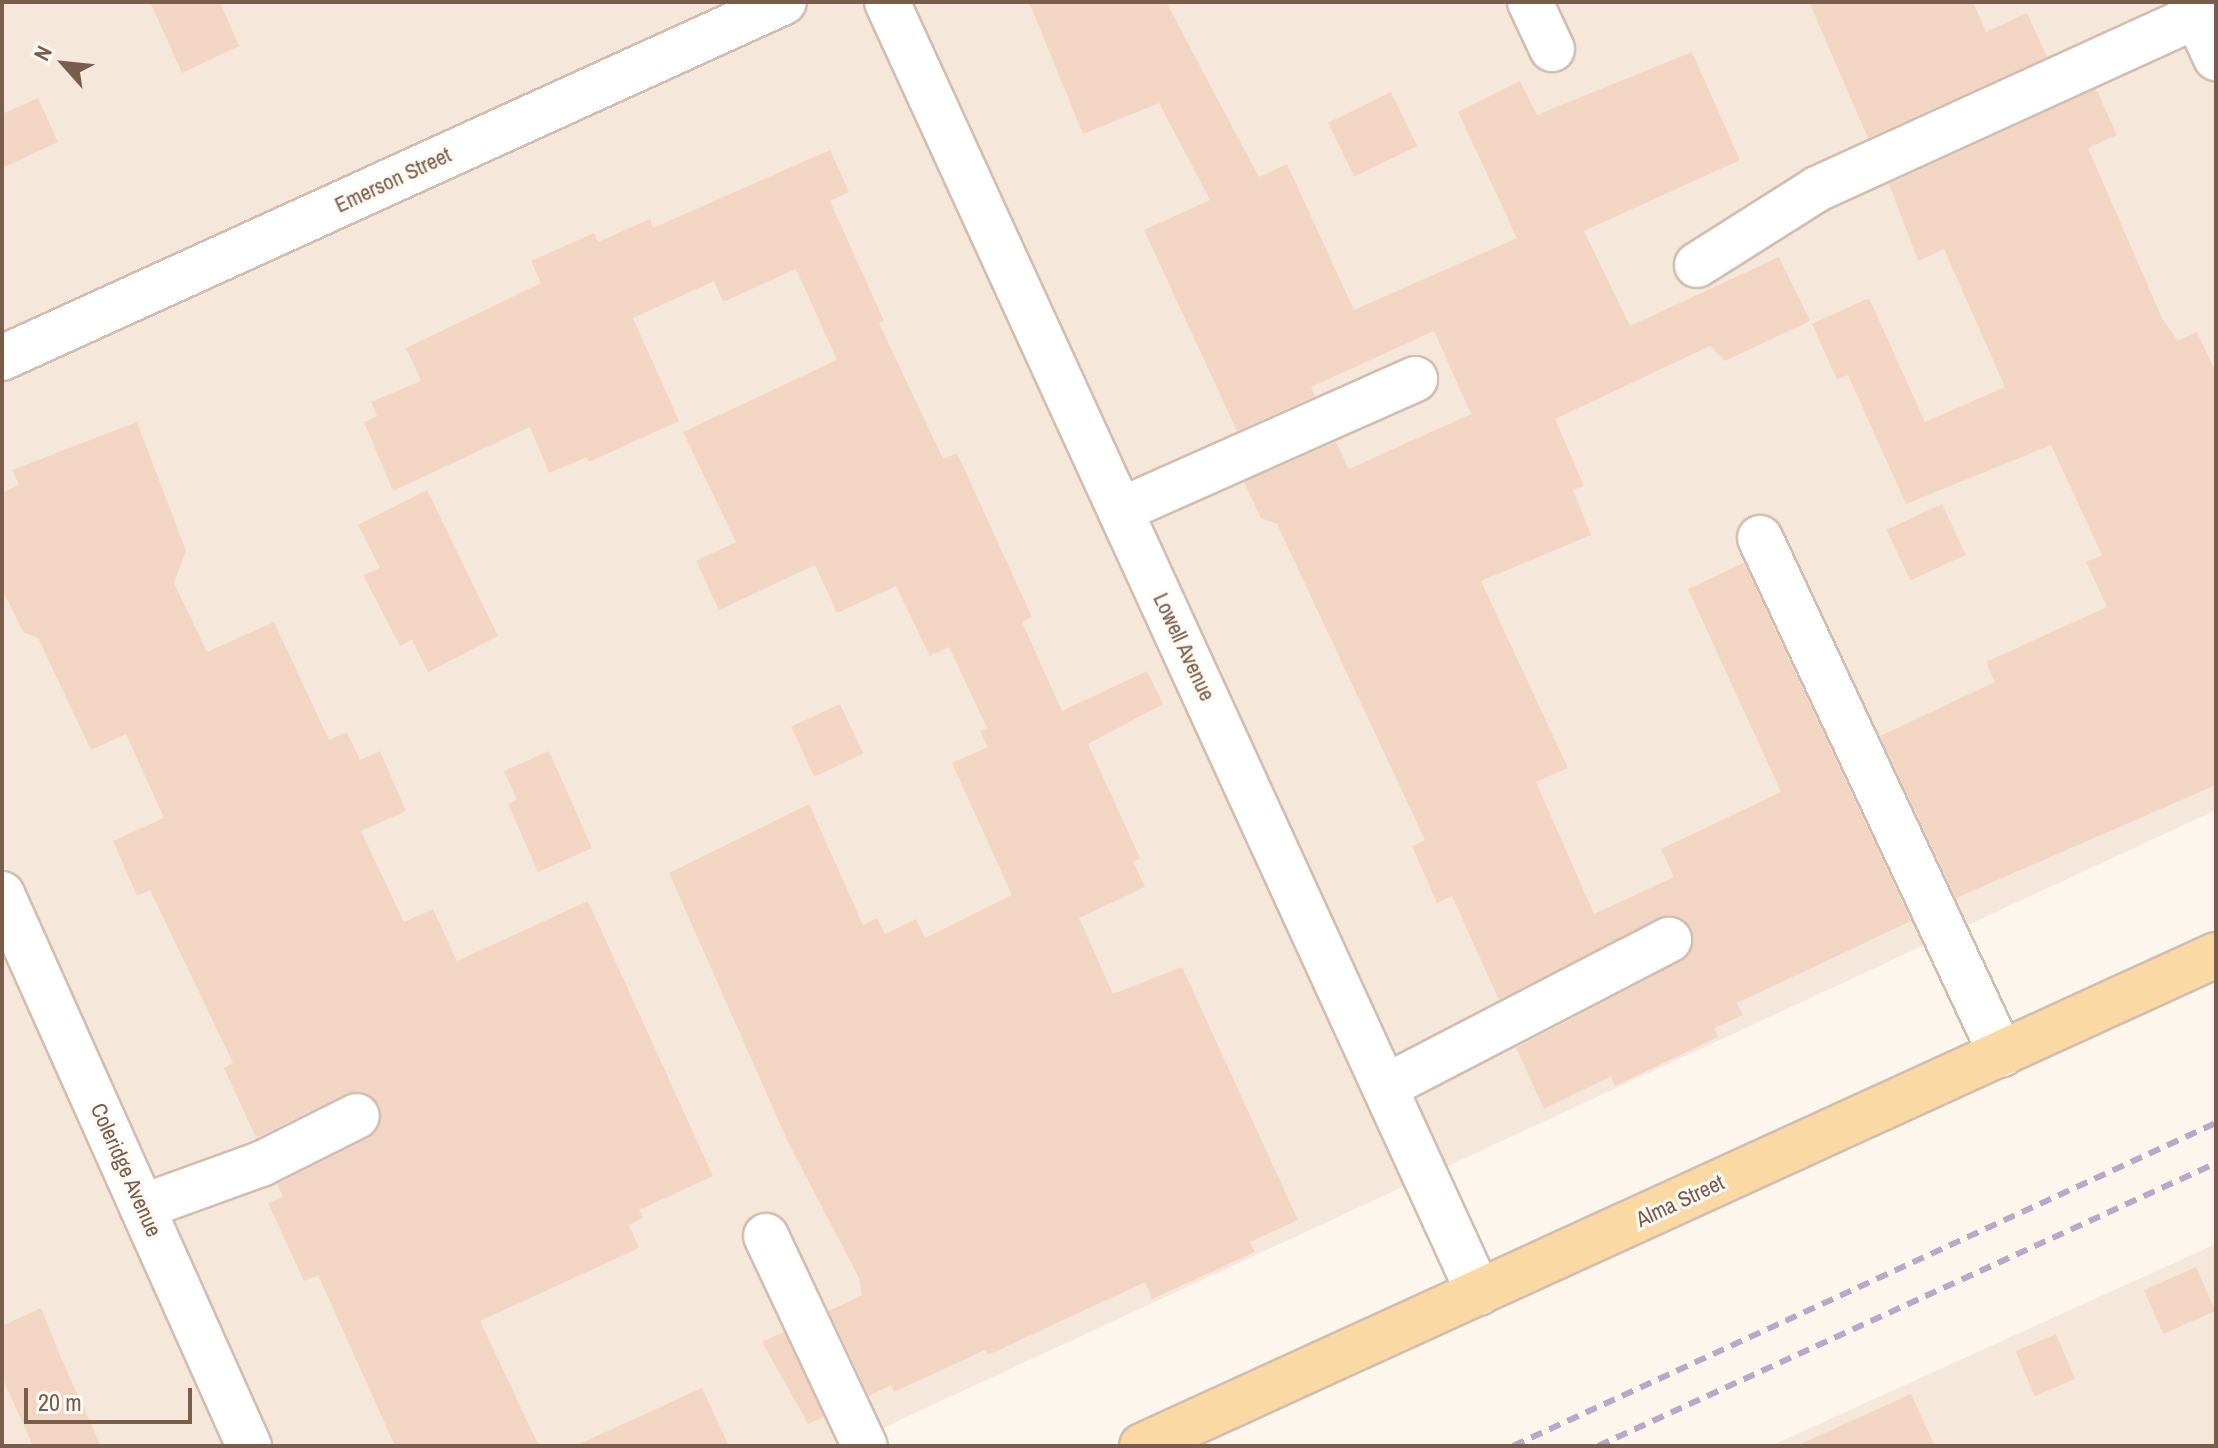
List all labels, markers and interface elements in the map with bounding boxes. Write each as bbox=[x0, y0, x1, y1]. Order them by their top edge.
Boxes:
north arrow bbox=[24, 24, 104, 104]
text: N bbox=[26, 40, 59, 66]
street label: Emerson Street bbox=[331, 142, 455, 218]
street label: Lowell Avenue bbox=[1147, 588, 1221, 706]
street label: Coleridge Avenue bbox=[85, 1099, 167, 1241]
street label: Alma Street bbox=[1632, 1169, 1728, 1233]
scale bar bbox=[28, 1372, 196, 1422]
text: 20 m bbox=[38, 1386, 82, 1418]

